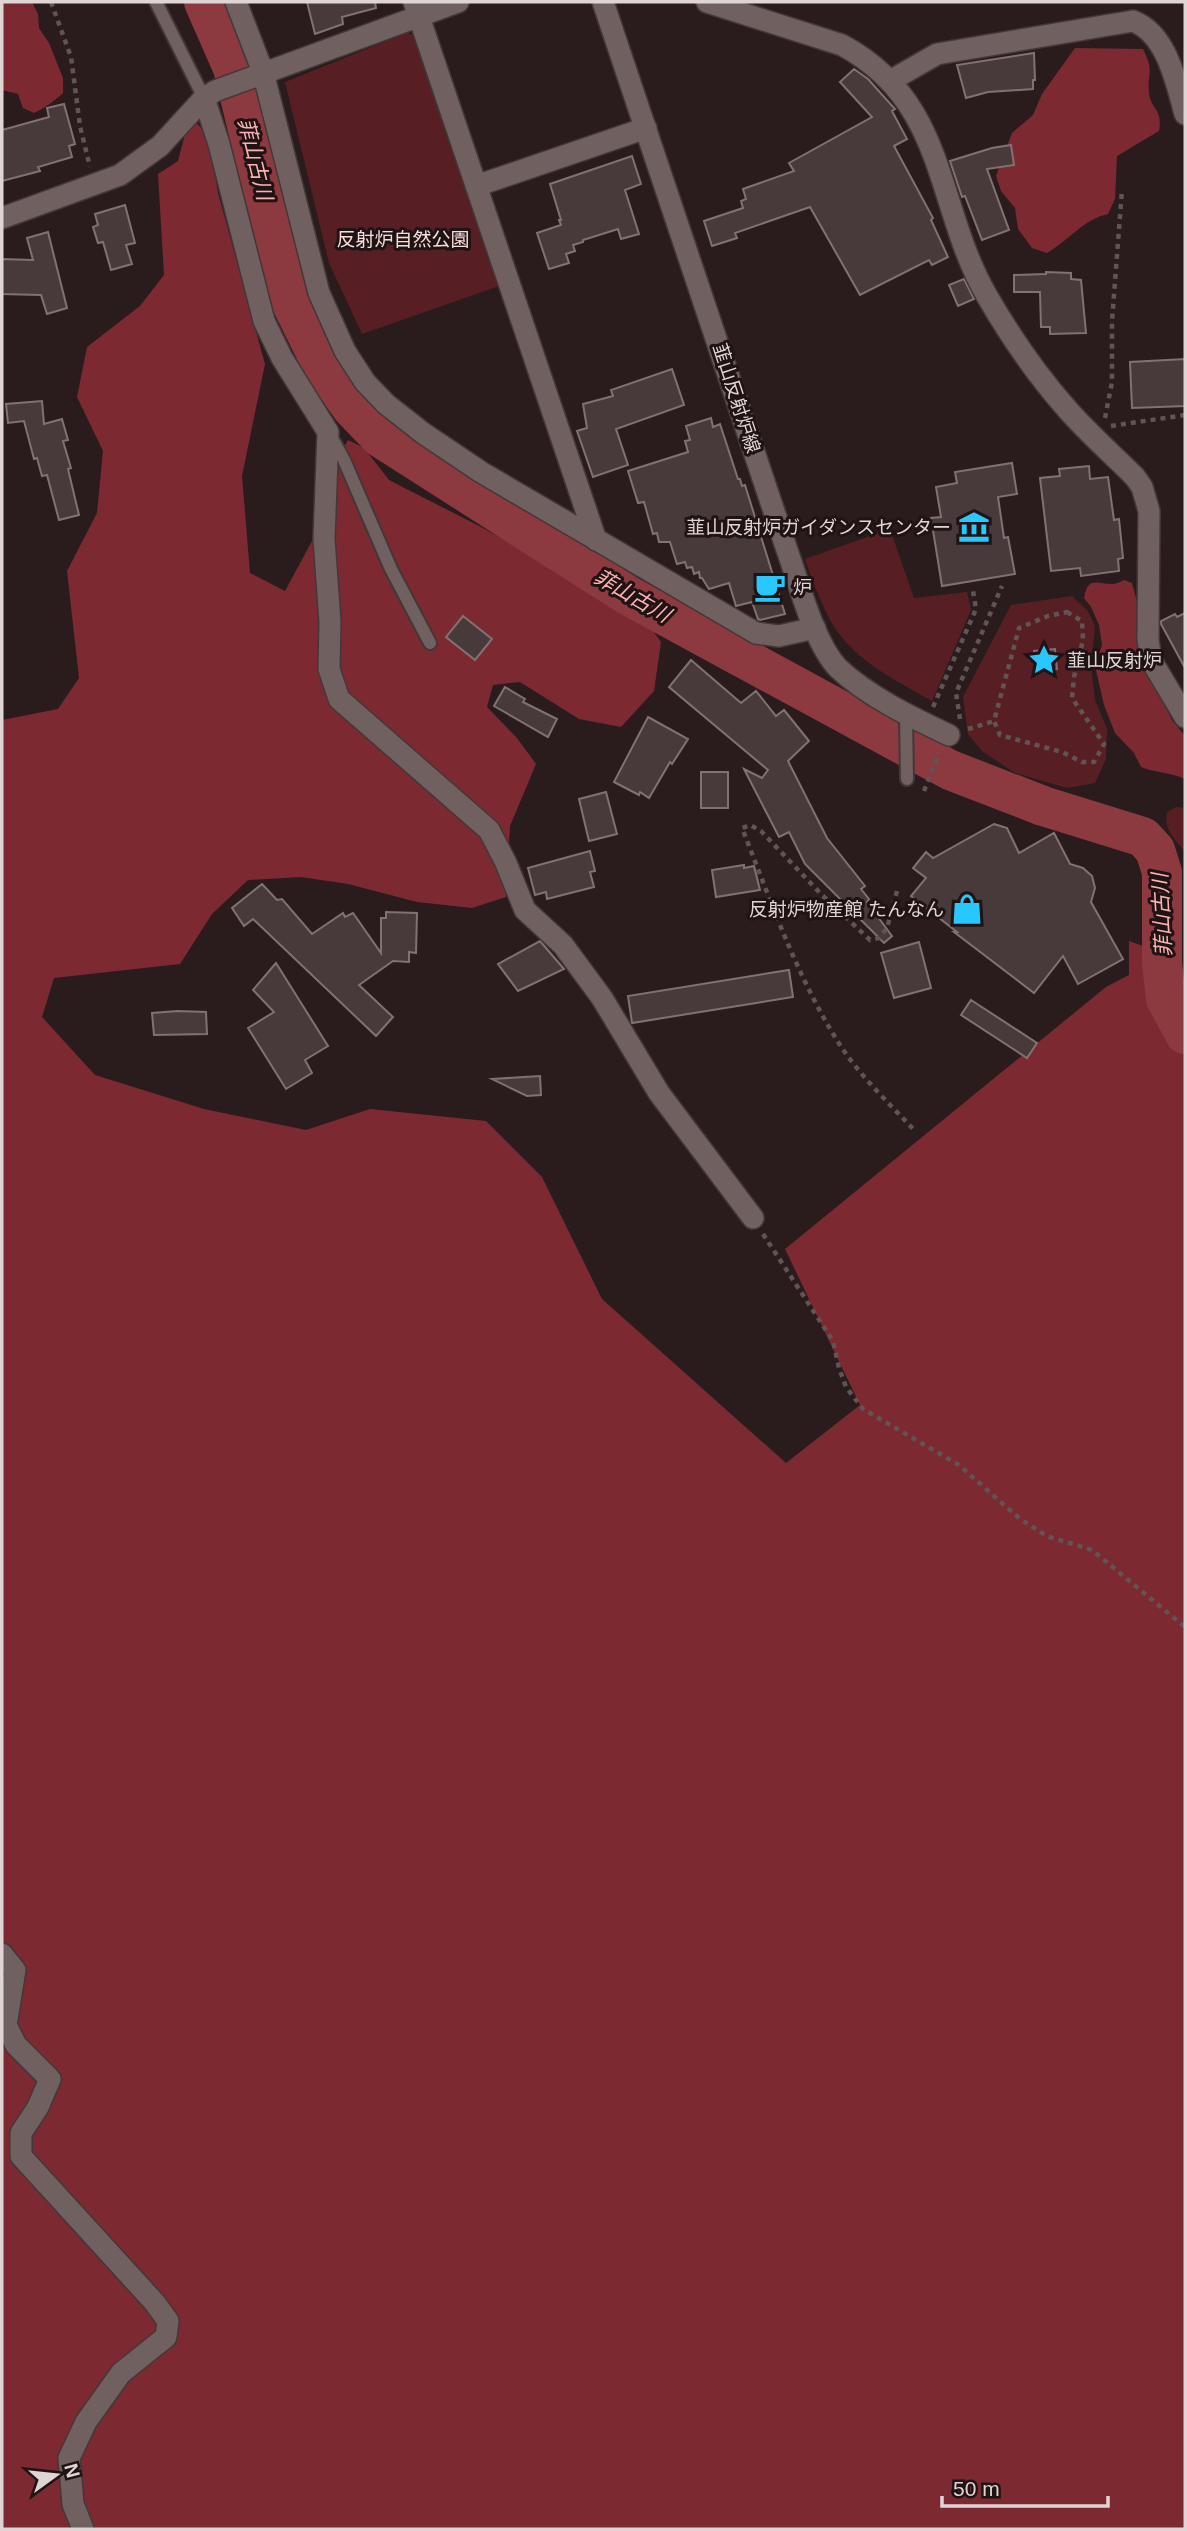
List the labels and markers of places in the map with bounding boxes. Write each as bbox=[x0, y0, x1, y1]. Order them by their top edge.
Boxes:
museum icon: 韮山反射炉ガイダンスセンター bbox=[957, 510, 991, 544]
place label: 韮山反射炉ガイダンスセンター bbox=[686, 517, 951, 538]
cafe icon: 炉 bbox=[753, 570, 787, 604]
place label: 炉 bbox=[793, 577, 812, 598]
place icon: 韮山反射炉 bbox=[1027, 643, 1061, 677]
place label: 韮山反射炉 bbox=[1067, 650, 1162, 671]
shop icon: 反射炉物産館 たんなん bbox=[950, 892, 984, 926]
place label: 反射炉物産館 たんなん bbox=[749, 899, 944, 920]

